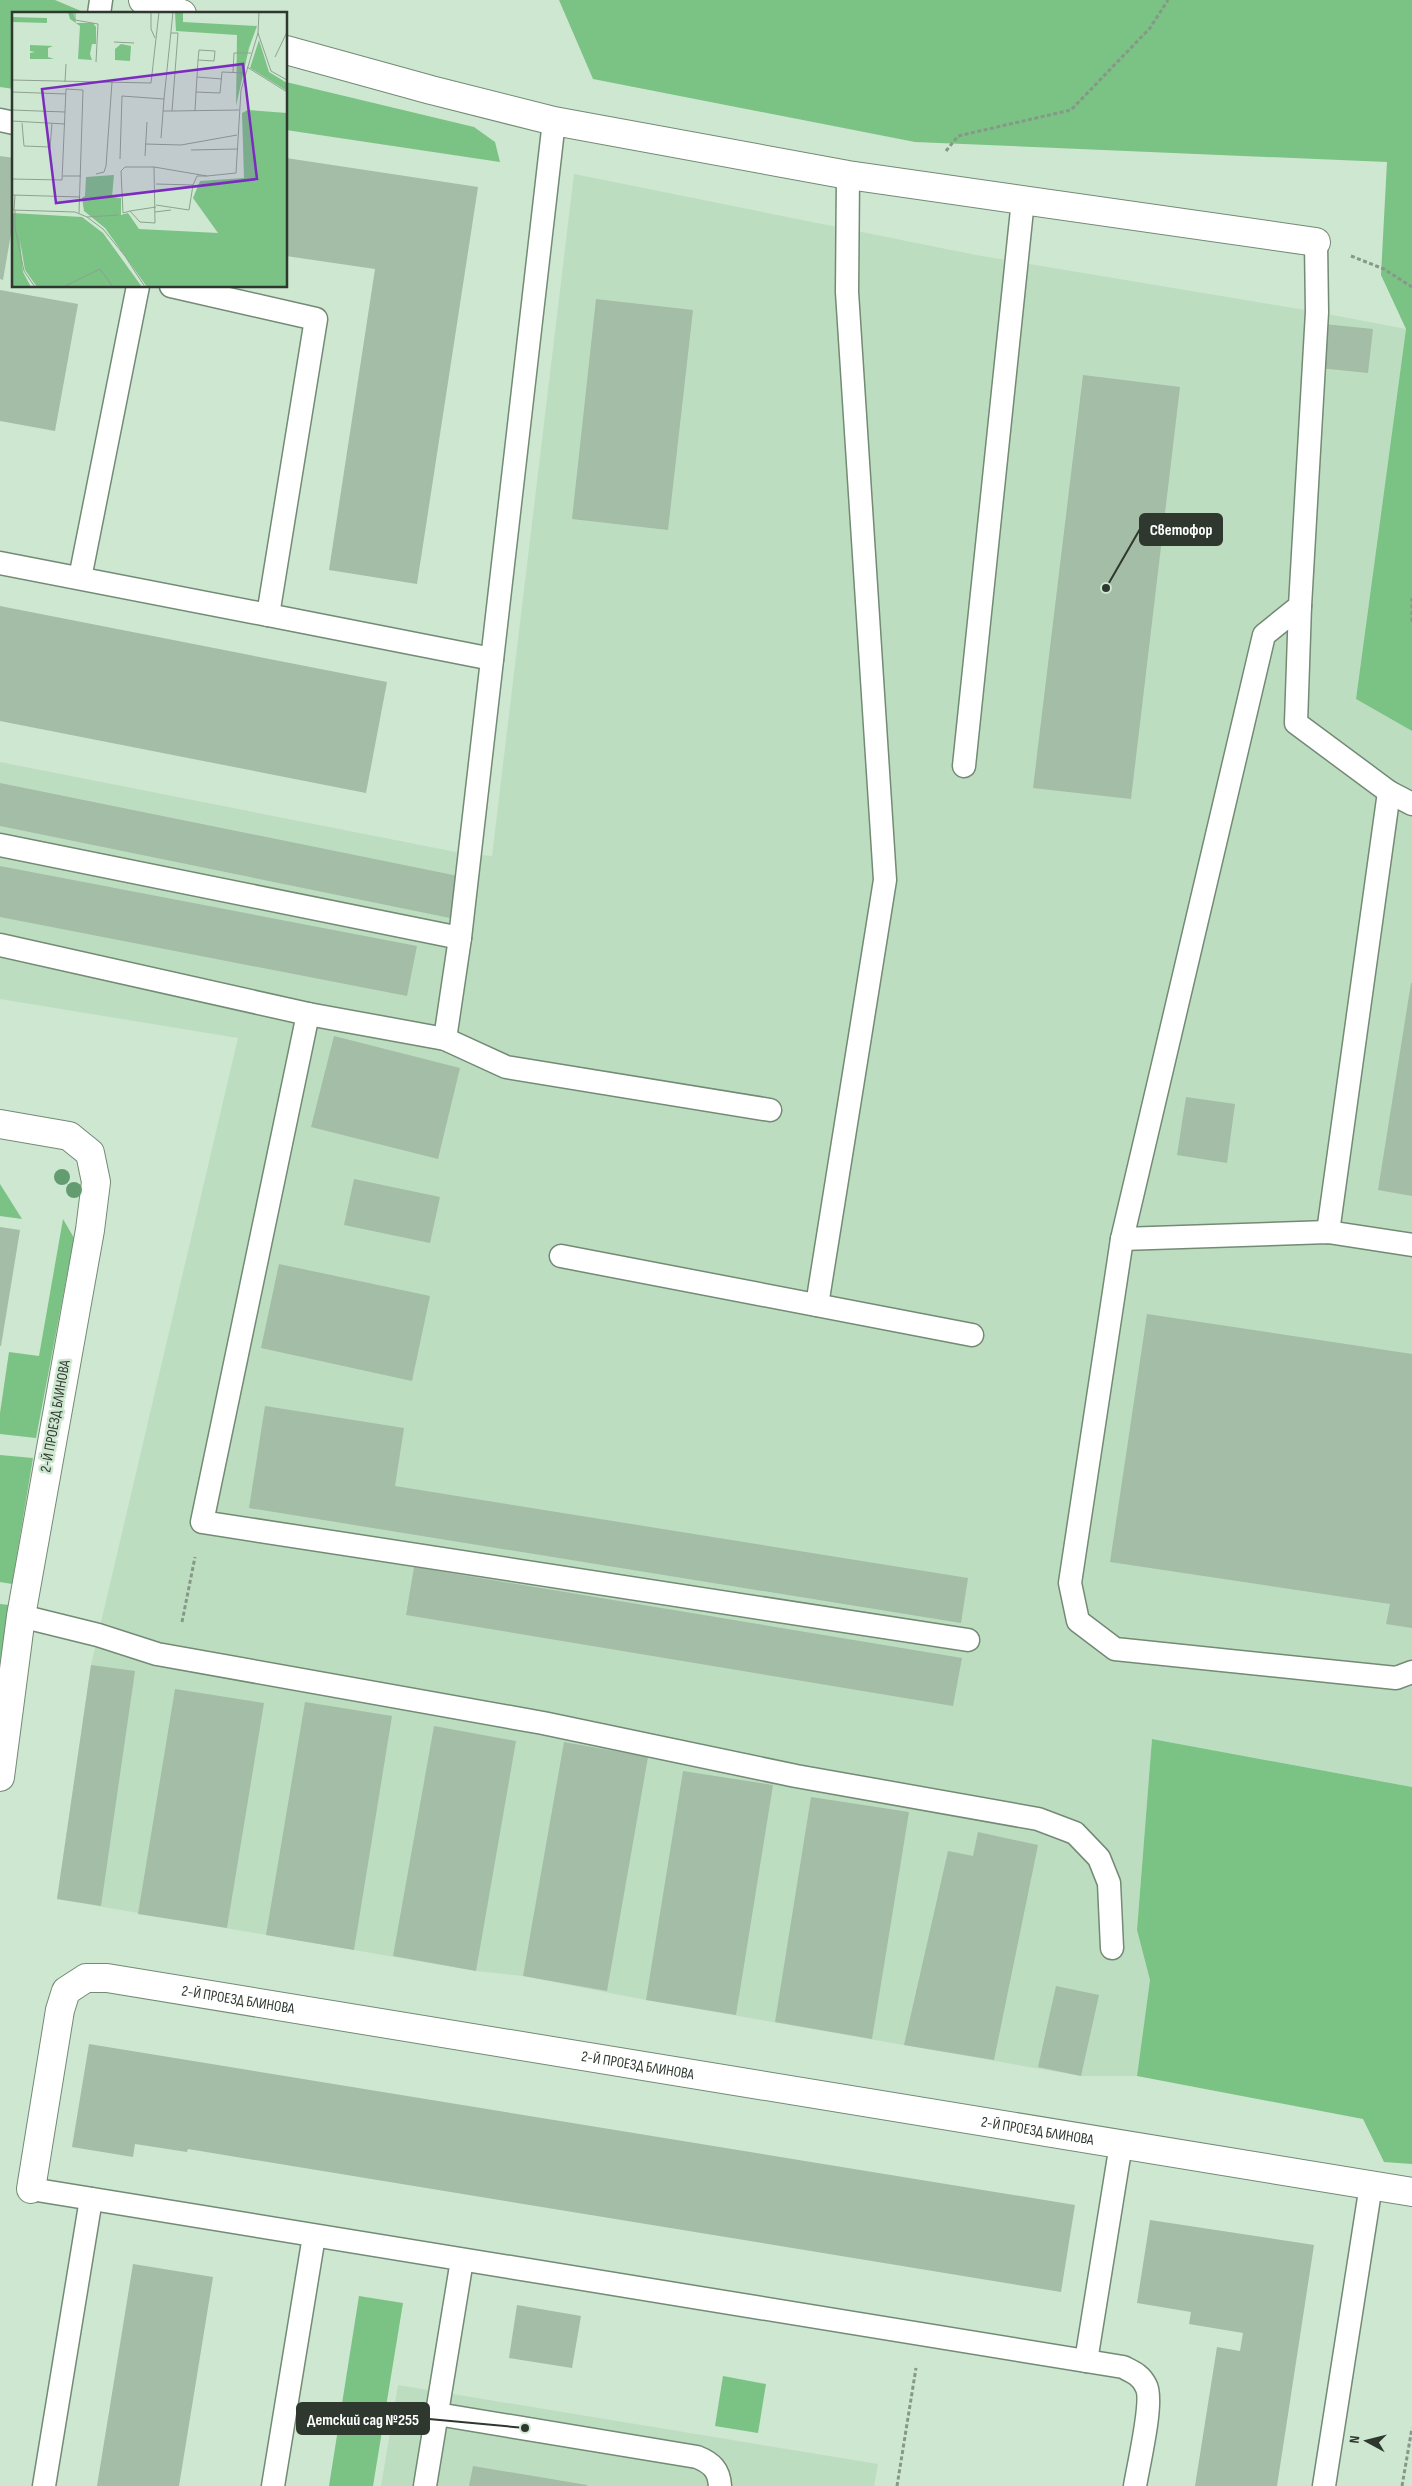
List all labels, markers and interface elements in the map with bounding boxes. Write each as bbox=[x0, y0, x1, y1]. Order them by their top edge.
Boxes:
inset map bbox=[12, 12, 288, 288]
callout: Светофор bbox=[1140, 514, 1222, 545]
text: Светофор bbox=[1150, 521, 1212, 540]
street label: 2-Й ПРОЕЗД БЛИНОВА bbox=[36, 1358, 75, 1474]
street label: 2-Й ПРОЕЗД БЛИНОВА bbox=[180, 1981, 296, 2019]
street label: 2-Й ПРОЕЗД БЛИНОВА bbox=[580, 2047, 696, 2084]
street label: 2-Й ПРОЕЗД БЛИНОВА bbox=[980, 2112, 1096, 2150]
callout: Детский сад №255 bbox=[297, 2403, 429, 2434]
text: Детский сад №255 bbox=[307, 2411, 419, 2430]
north arrow bbox=[1342, 2416, 1392, 2466]
text: N bbox=[1346, 2435, 1363, 2444]

